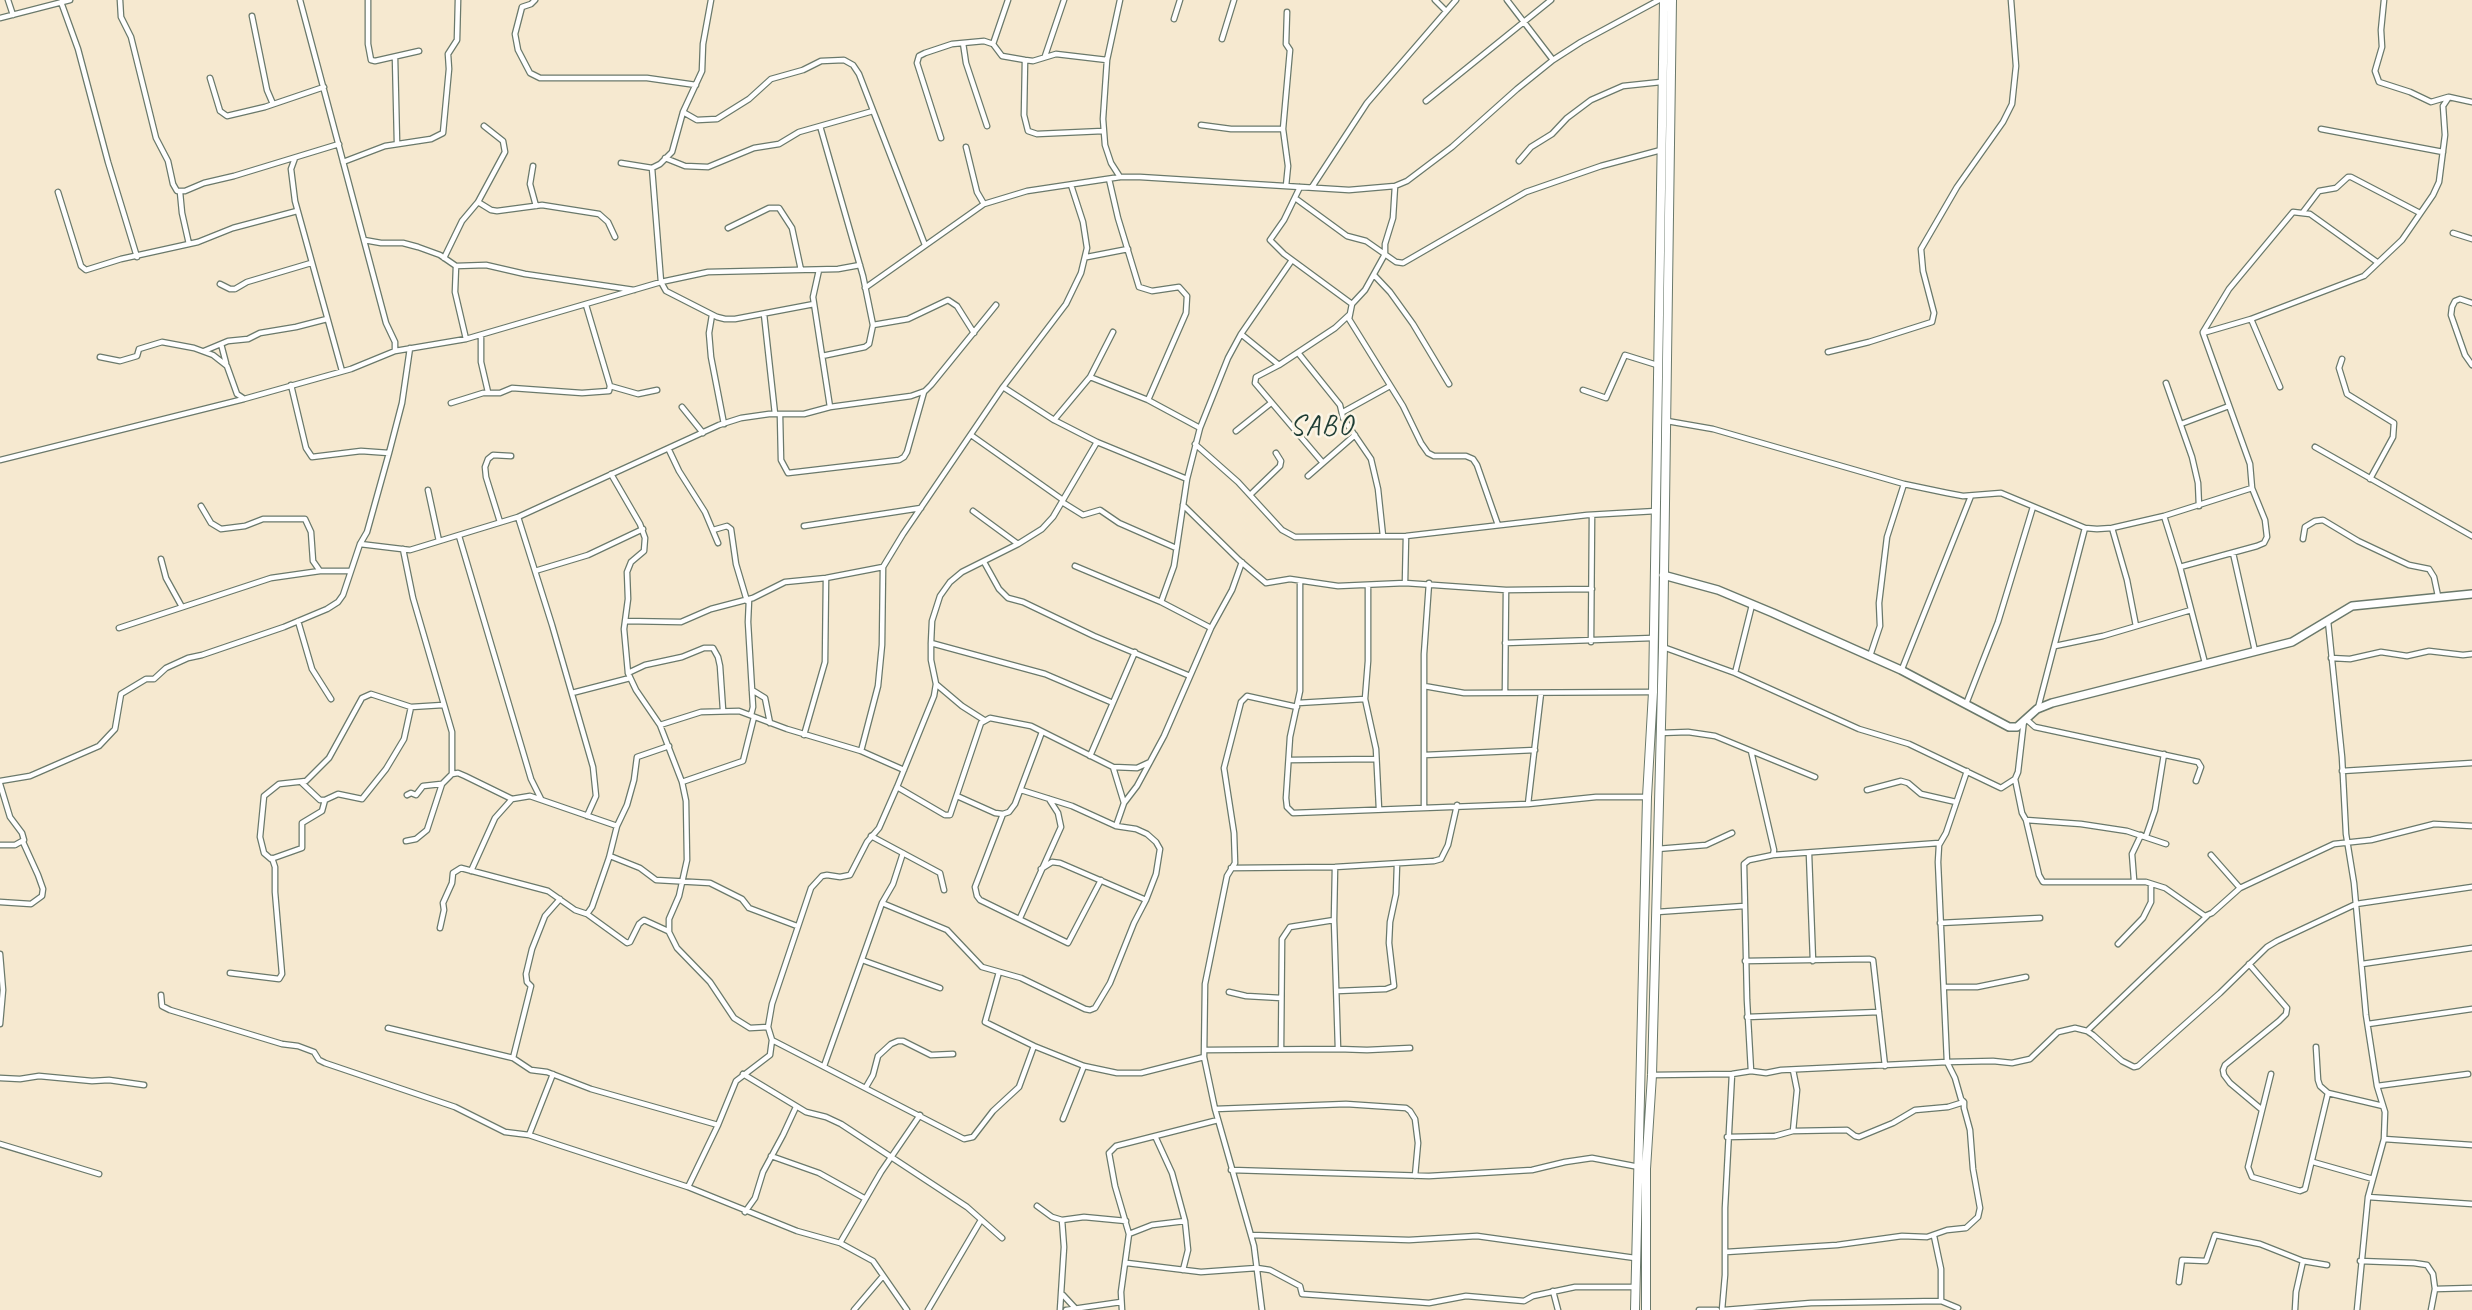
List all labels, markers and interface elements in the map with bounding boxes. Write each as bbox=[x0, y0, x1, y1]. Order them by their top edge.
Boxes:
district label: SABO bbox=[1291, 410, 1353, 444]

